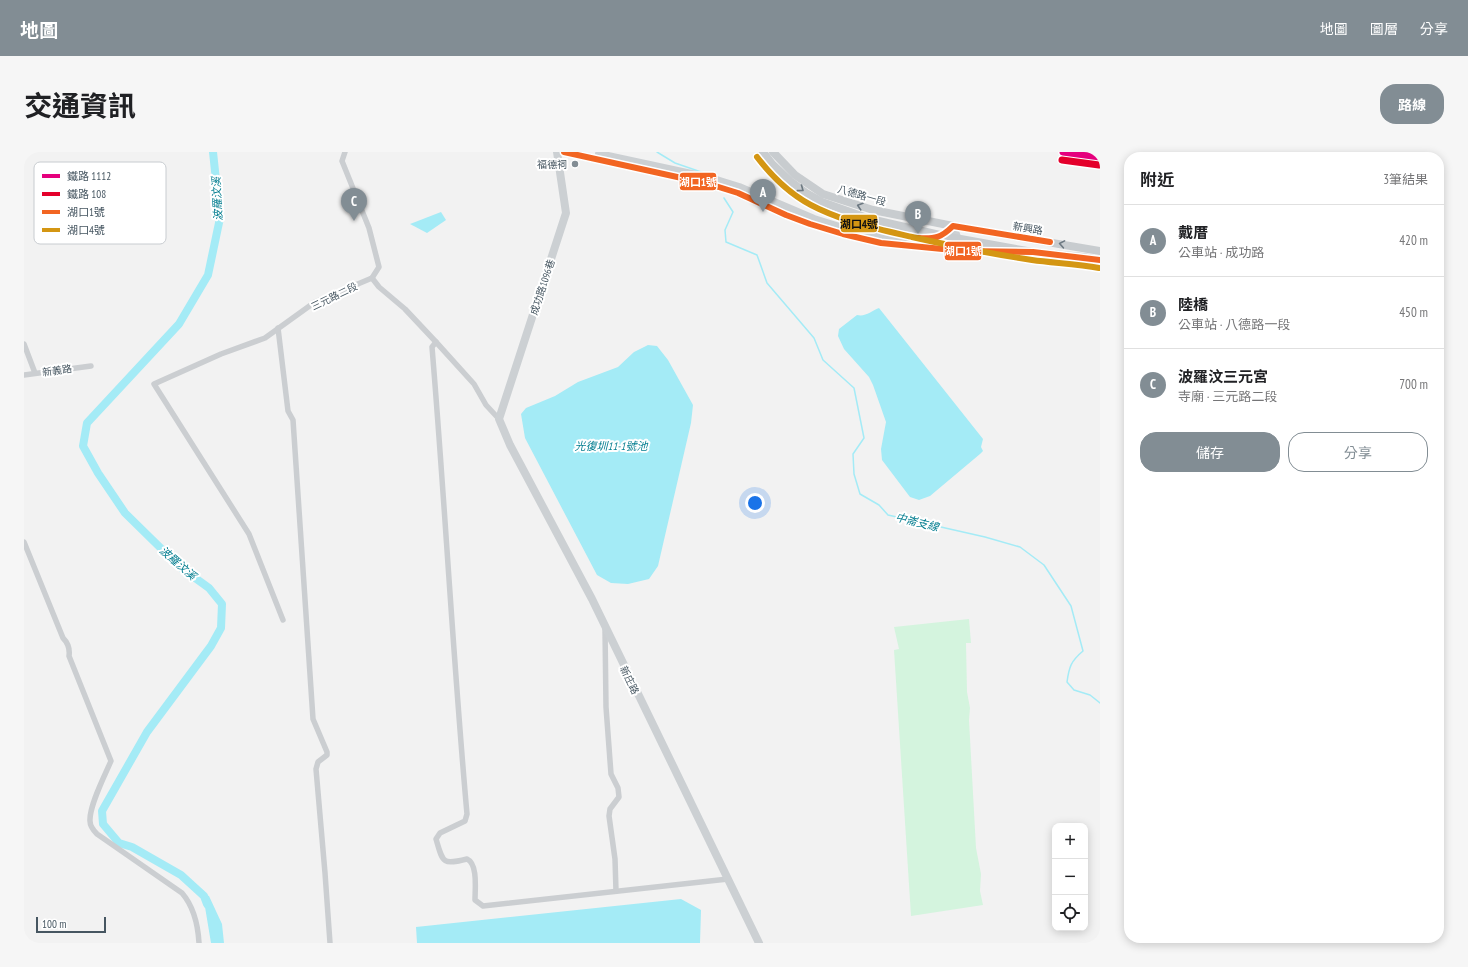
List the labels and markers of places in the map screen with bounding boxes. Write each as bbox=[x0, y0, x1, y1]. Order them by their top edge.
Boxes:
place label: 福德祠 bbox=[537, 158, 567, 171]
marker: 福德祠 bbox=[570, 159, 580, 169]
pin: A bbox=[750, 179, 776, 212]
pin: C bbox=[341, 188, 367, 221]
pin: B bbox=[905, 201, 931, 234]

